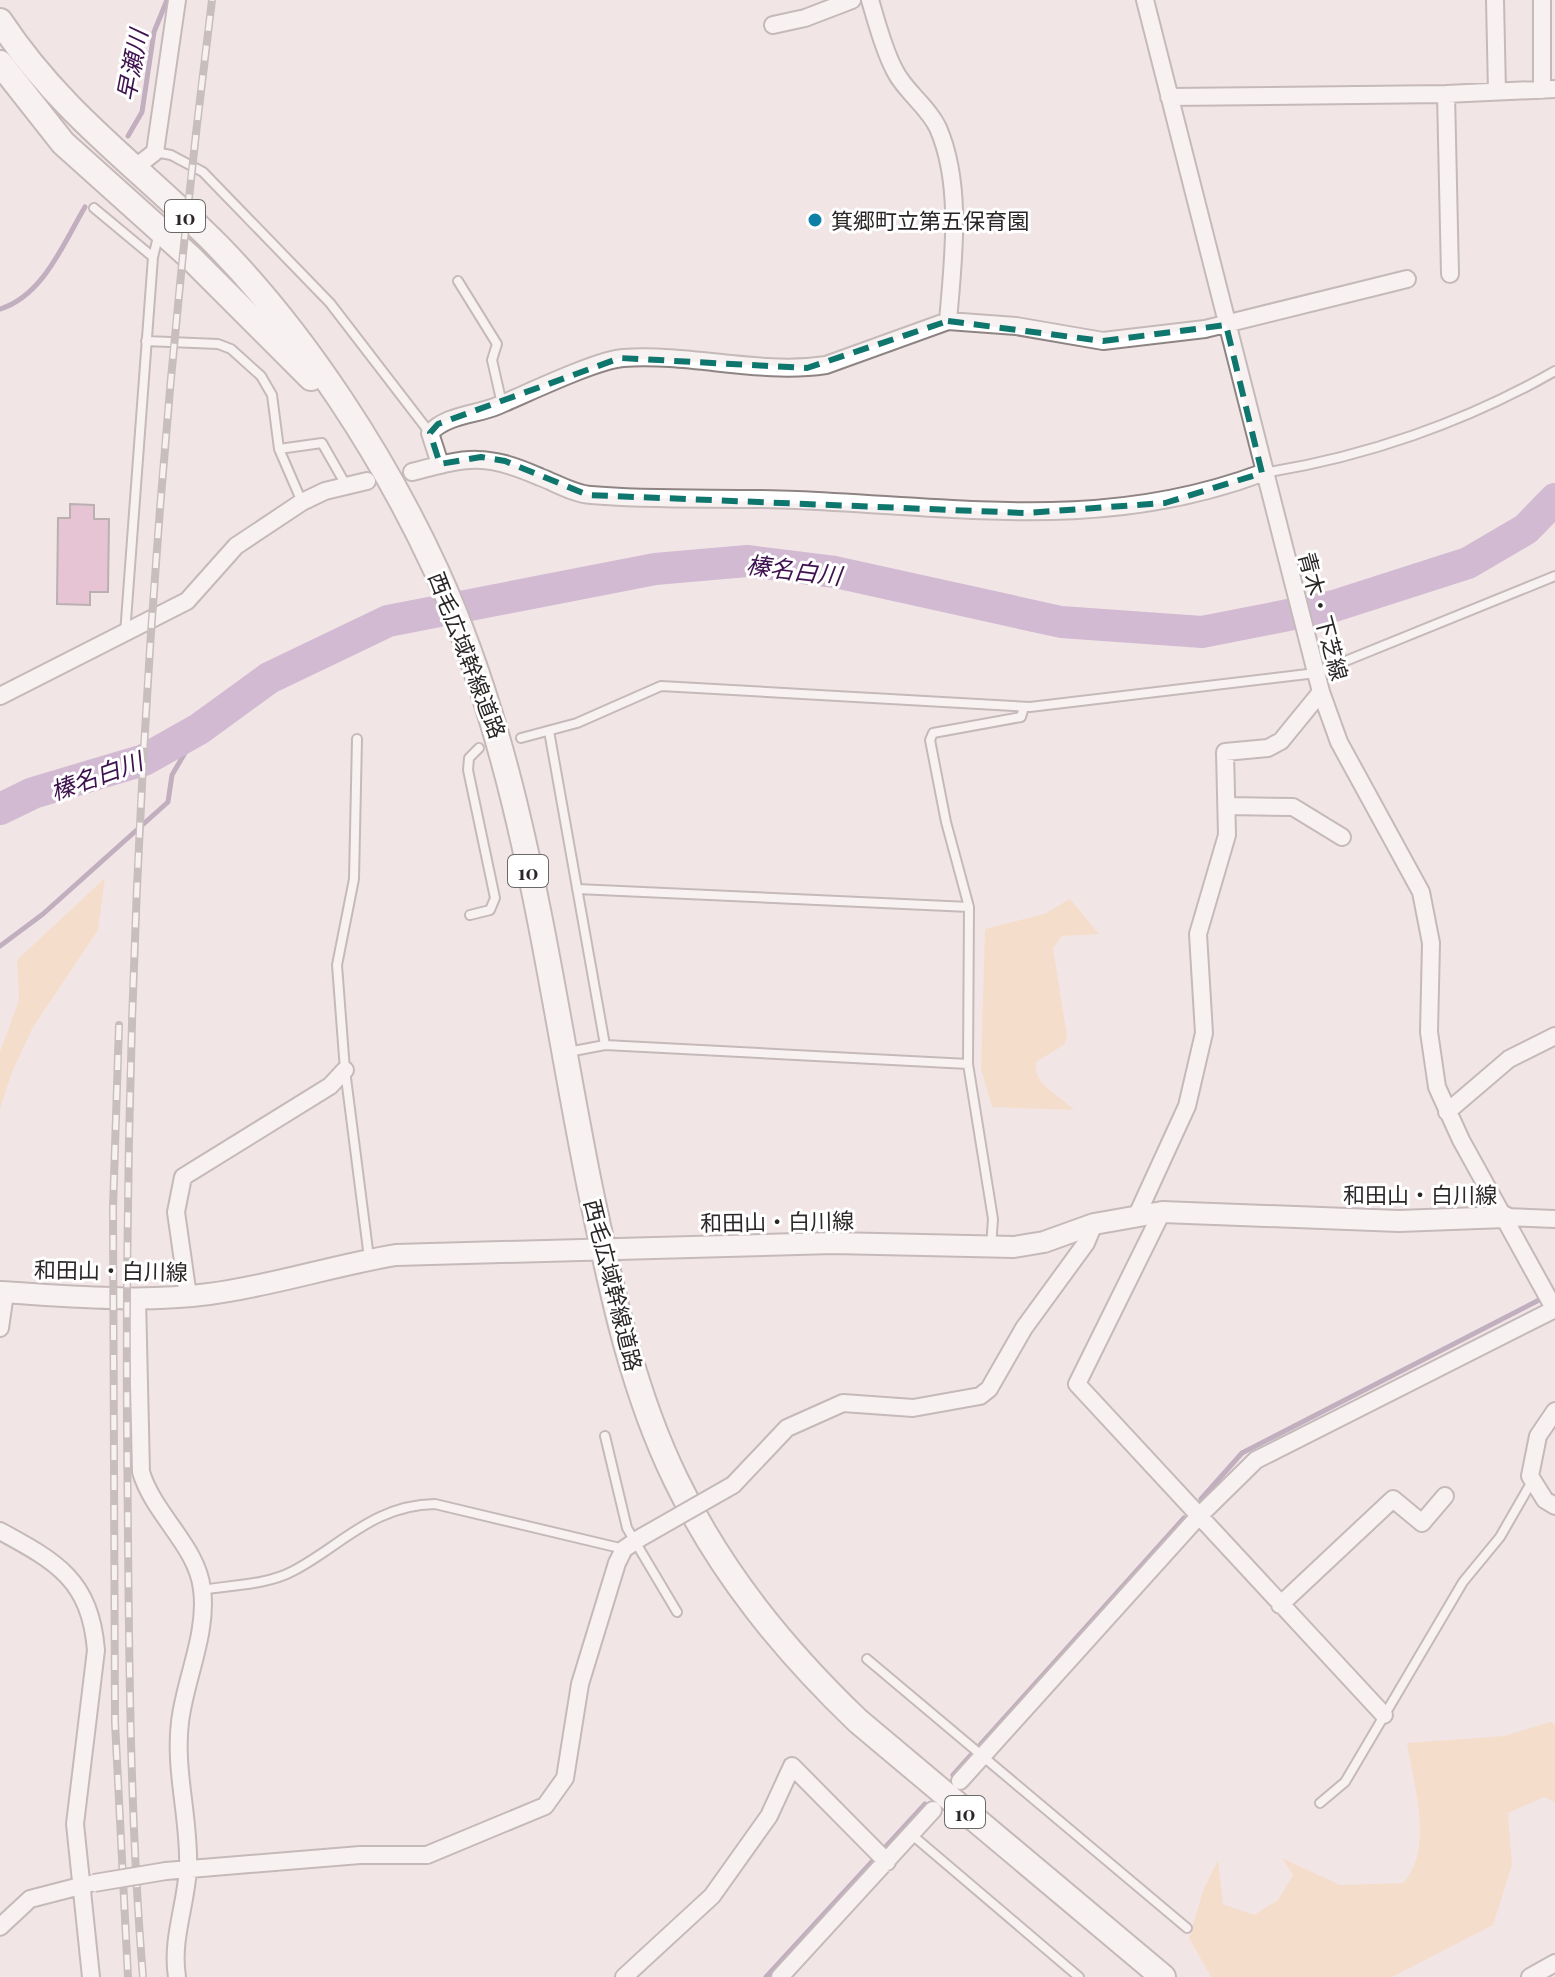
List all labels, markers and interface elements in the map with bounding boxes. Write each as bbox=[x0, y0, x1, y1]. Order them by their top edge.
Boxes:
water label: 早瀬川 bbox=[108, 24, 154, 103]
road number: 10 bbox=[165, 200, 205, 232]
place label: 箕郷町立第五保育園 bbox=[831, 205, 1029, 235]
marker: 箕郷町立第五保育園 bbox=[806, 211, 824, 229]
water label: 榛名白川 bbox=[744, 547, 847, 591]
street label: 青木・下芝線 bbox=[1292, 548, 1356, 684]
street label: 西毛広域幹線道路 bbox=[422, 567, 514, 743]
water label: 榛名白川 bbox=[45, 743, 149, 806]
road number: 10 bbox=[508, 855, 548, 887]
street label: 和田山・白川線 bbox=[1343, 1179, 1497, 1209]
street label: 西毛広域幹線道路 bbox=[578, 1196, 650, 1374]
street label: 和田山・白川線 bbox=[700, 1205, 854, 1237]
street label: 和田山・白川線 bbox=[34, 1254, 188, 1286]
road number: 10 bbox=[945, 1796, 985, 1828]

